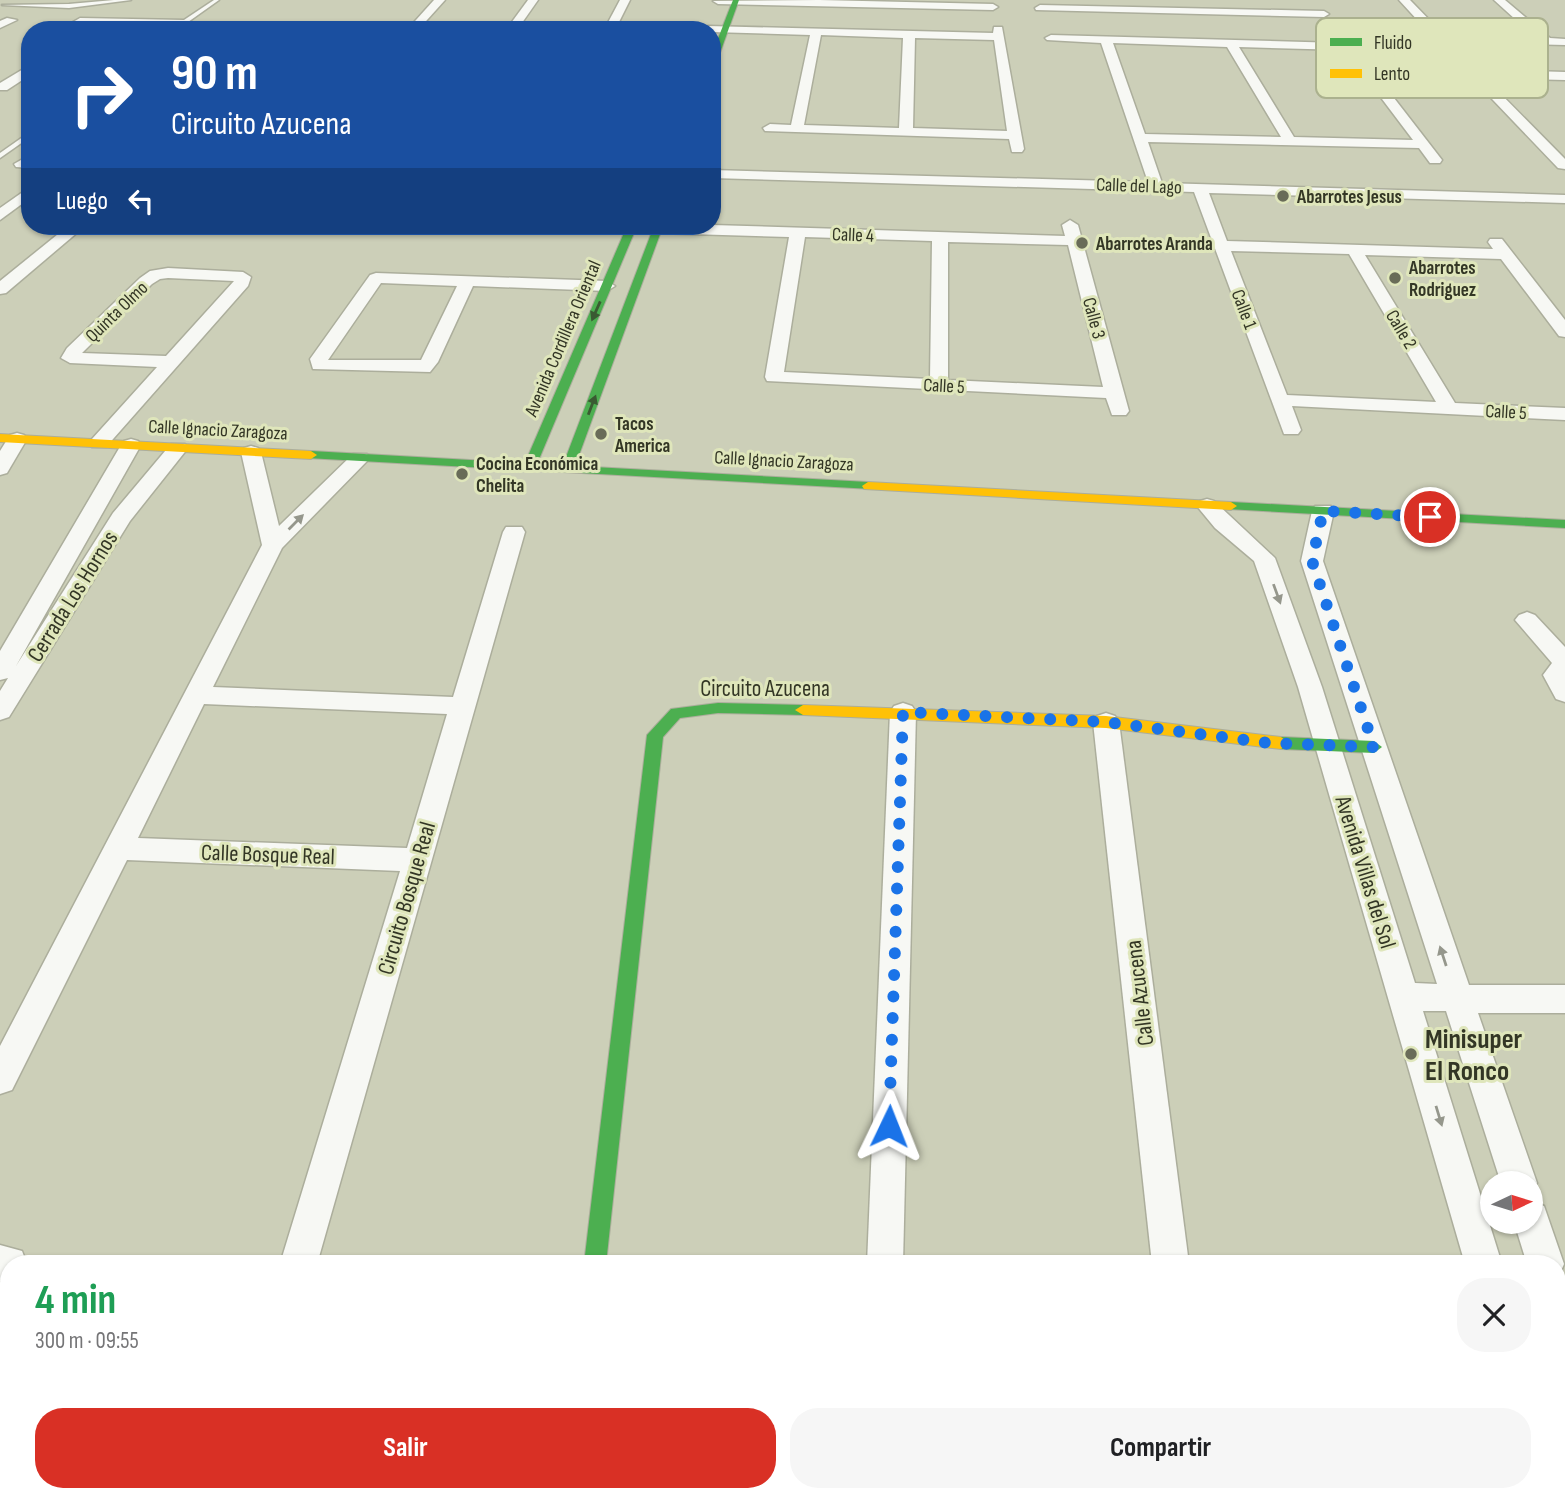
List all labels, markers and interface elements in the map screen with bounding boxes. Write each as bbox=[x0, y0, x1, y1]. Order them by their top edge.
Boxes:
legend bbox=[1316, 18, 1548, 98]
text: Fluido bbox=[1374, 32, 1412, 55]
text: 90 m bbox=[171, 45, 258, 104]
icon: right bbox=[56, 49, 147, 140]
text: Lento bbox=[1374, 63, 1410, 86]
text: Circuito Azucena bbox=[171, 105, 352, 144]
street label: Calle del Lago bbox=[1096, 174, 1182, 199]
icon: left bbox=[122, 182, 160, 220]
text: Luego bbox=[56, 186, 108, 217]
place label: Abarrotes Jesus bbox=[1296, 186, 1402, 209]
marker: Abarrotes Jesus bbox=[1275, 188, 1291, 204]
street label: Calle 4 bbox=[832, 223, 874, 248]
place label: Abarrotes Aranda bbox=[1095, 233, 1213, 256]
marker: Abarrotes Aranda bbox=[1074, 235, 1090, 251]
street label: Avenida Cordillera Oriental bbox=[520, 257, 607, 421]
place label: Abarrotes Rodriguez bbox=[1408, 257, 1476, 302]
marker: Abarrotes Rodriguez bbox=[1387, 270, 1403, 286]
street label: Quinta Olmo bbox=[81, 277, 153, 347]
street label: Calle 1 bbox=[1226, 286, 1262, 333]
street label: Calle 3 bbox=[1077, 295, 1110, 342]
one-way arrow bbox=[590, 301, 602, 321]
street label: Calle 2 bbox=[1380, 306, 1421, 354]
street label: Calle 5 bbox=[923, 374, 965, 399]
one-way arrow bbox=[586, 395, 597, 416]
street label: Calle 5 bbox=[1485, 400, 1527, 425]
place label: Tacos America bbox=[614, 413, 670, 458]
street label: Calle Ignacio Zaragoza bbox=[148, 415, 288, 446]
marker: Tacos America bbox=[593, 426, 609, 442]
street label: Calle Ignacio Zaragoza bbox=[714, 446, 854, 477]
place label: Cocina Económica Chelita bbox=[476, 453, 598, 498]
marker: Cocina Económica Chelita bbox=[454, 466, 470, 482]
pin bbox=[1400, 487, 1460, 547]
icon: arrive bbox=[1411, 498, 1449, 536]
one-way arrow bbox=[287, 514, 304, 530]
street label: Cerrada Los Hornos bbox=[21, 526, 124, 667]
one-way arrow bbox=[1272, 584, 1283, 605]
street label: Circuito Azucena bbox=[700, 675, 830, 703]
street label: Avenida Villas del Sol bbox=[1328, 792, 1402, 952]
street label: Circuito Bosque Real bbox=[372, 819, 442, 978]
street label: Calle Bosque Real bbox=[201, 839, 335, 871]
street label: Calle Azucena bbox=[1120, 939, 1160, 1047]
one-way arrow bbox=[1437, 945, 1448, 966]
place label: Minisuper El Ronco bbox=[1425, 1023, 1523, 1088]
marker: Minisuper El Ronco bbox=[1403, 1046, 1419, 1062]
position arrow bbox=[852, 1089, 926, 1163]
one-way arrow bbox=[1435, 1105, 1445, 1126]
north arrow bbox=[1480, 1171, 1544, 1234]
map controls bbox=[1480, 1171, 1543, 1234]
text: 4 min bbox=[35, 1275, 116, 1326]
button: close bbox=[1457, 1278, 1531, 1352]
text: 300 m · 09:55 bbox=[35, 1327, 139, 1355]
button: Salir bbox=[35, 1408, 776, 1488]
button: Compartir bbox=[790, 1408, 1531, 1488]

